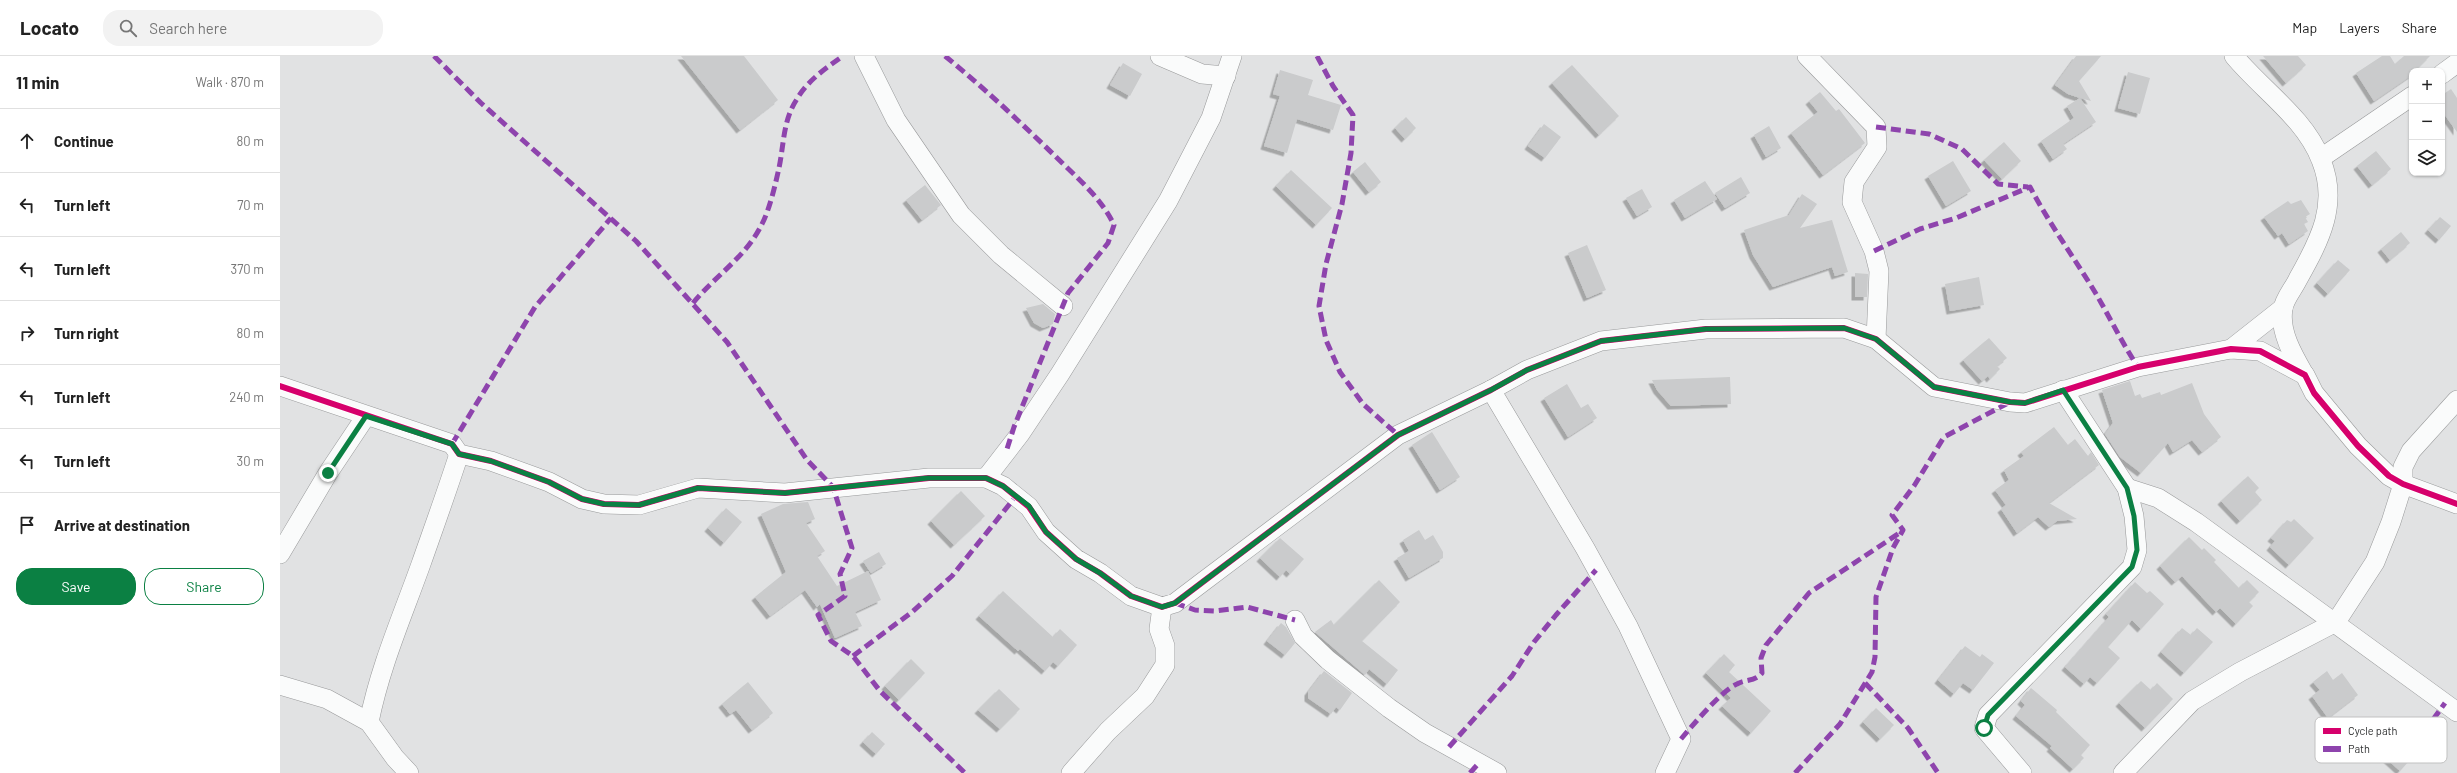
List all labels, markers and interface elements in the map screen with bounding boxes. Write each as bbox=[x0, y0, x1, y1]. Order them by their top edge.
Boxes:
search box bbox=[103, 10, 383, 46]
text: Locato bbox=[20, 16, 79, 39]
icon: search bbox=[117, 17, 139, 39]
text: Search here bbox=[149, 19, 227, 37]
text: Map bbox=[2292, 19, 2317, 36]
text: Layers bbox=[2339, 19, 2380, 36]
text: Share bbox=[2402, 19, 2437, 36]
map controls bbox=[2409, 68, 2445, 176]
button: + bbox=[2409, 68, 2445, 104]
text: 11 min bbox=[16, 72, 59, 92]
text: Walk · 870 m bbox=[196, 74, 264, 90]
button: − bbox=[2409, 104, 2445, 140]
icon: ahead bbox=[16, 130, 38, 152]
text: Continue bbox=[54, 132, 114, 150]
text: 80 m bbox=[237, 133, 264, 149]
button: layers bbox=[2409, 140, 2445, 176]
icon: left bbox=[16, 194, 38, 216]
text: Turn left bbox=[54, 196, 110, 214]
text: 70 m bbox=[237, 197, 264, 213]
icon: left bbox=[16, 258, 38, 280]
text: Turn left bbox=[54, 260, 110, 278]
text: 370 m bbox=[230, 261, 264, 277]
icon: right bbox=[16, 322, 38, 344]
text: Turn right bbox=[54, 324, 119, 342]
text: 80 m bbox=[237, 325, 264, 341]
icon: left bbox=[16, 386, 38, 408]
text: Turn left bbox=[54, 388, 110, 406]
text: 240 m bbox=[229, 389, 264, 405]
icon: left bbox=[16, 450, 38, 472]
text: Turn left bbox=[54, 452, 110, 470]
text: 30 m bbox=[237, 453, 264, 469]
route end bbox=[319, 464, 337, 482]
icon: arrive bbox=[16, 514, 38, 536]
text: Arrive at destination bbox=[54, 516, 190, 534]
button: Save bbox=[16, 568, 136, 605]
button: Share bbox=[144, 568, 264, 605]
legend bbox=[2315, 717, 2447, 763]
route start bbox=[1975, 719, 1993, 737]
text: Cycle path bbox=[2348, 724, 2398, 737]
text: Path bbox=[2348, 742, 2370, 755]

